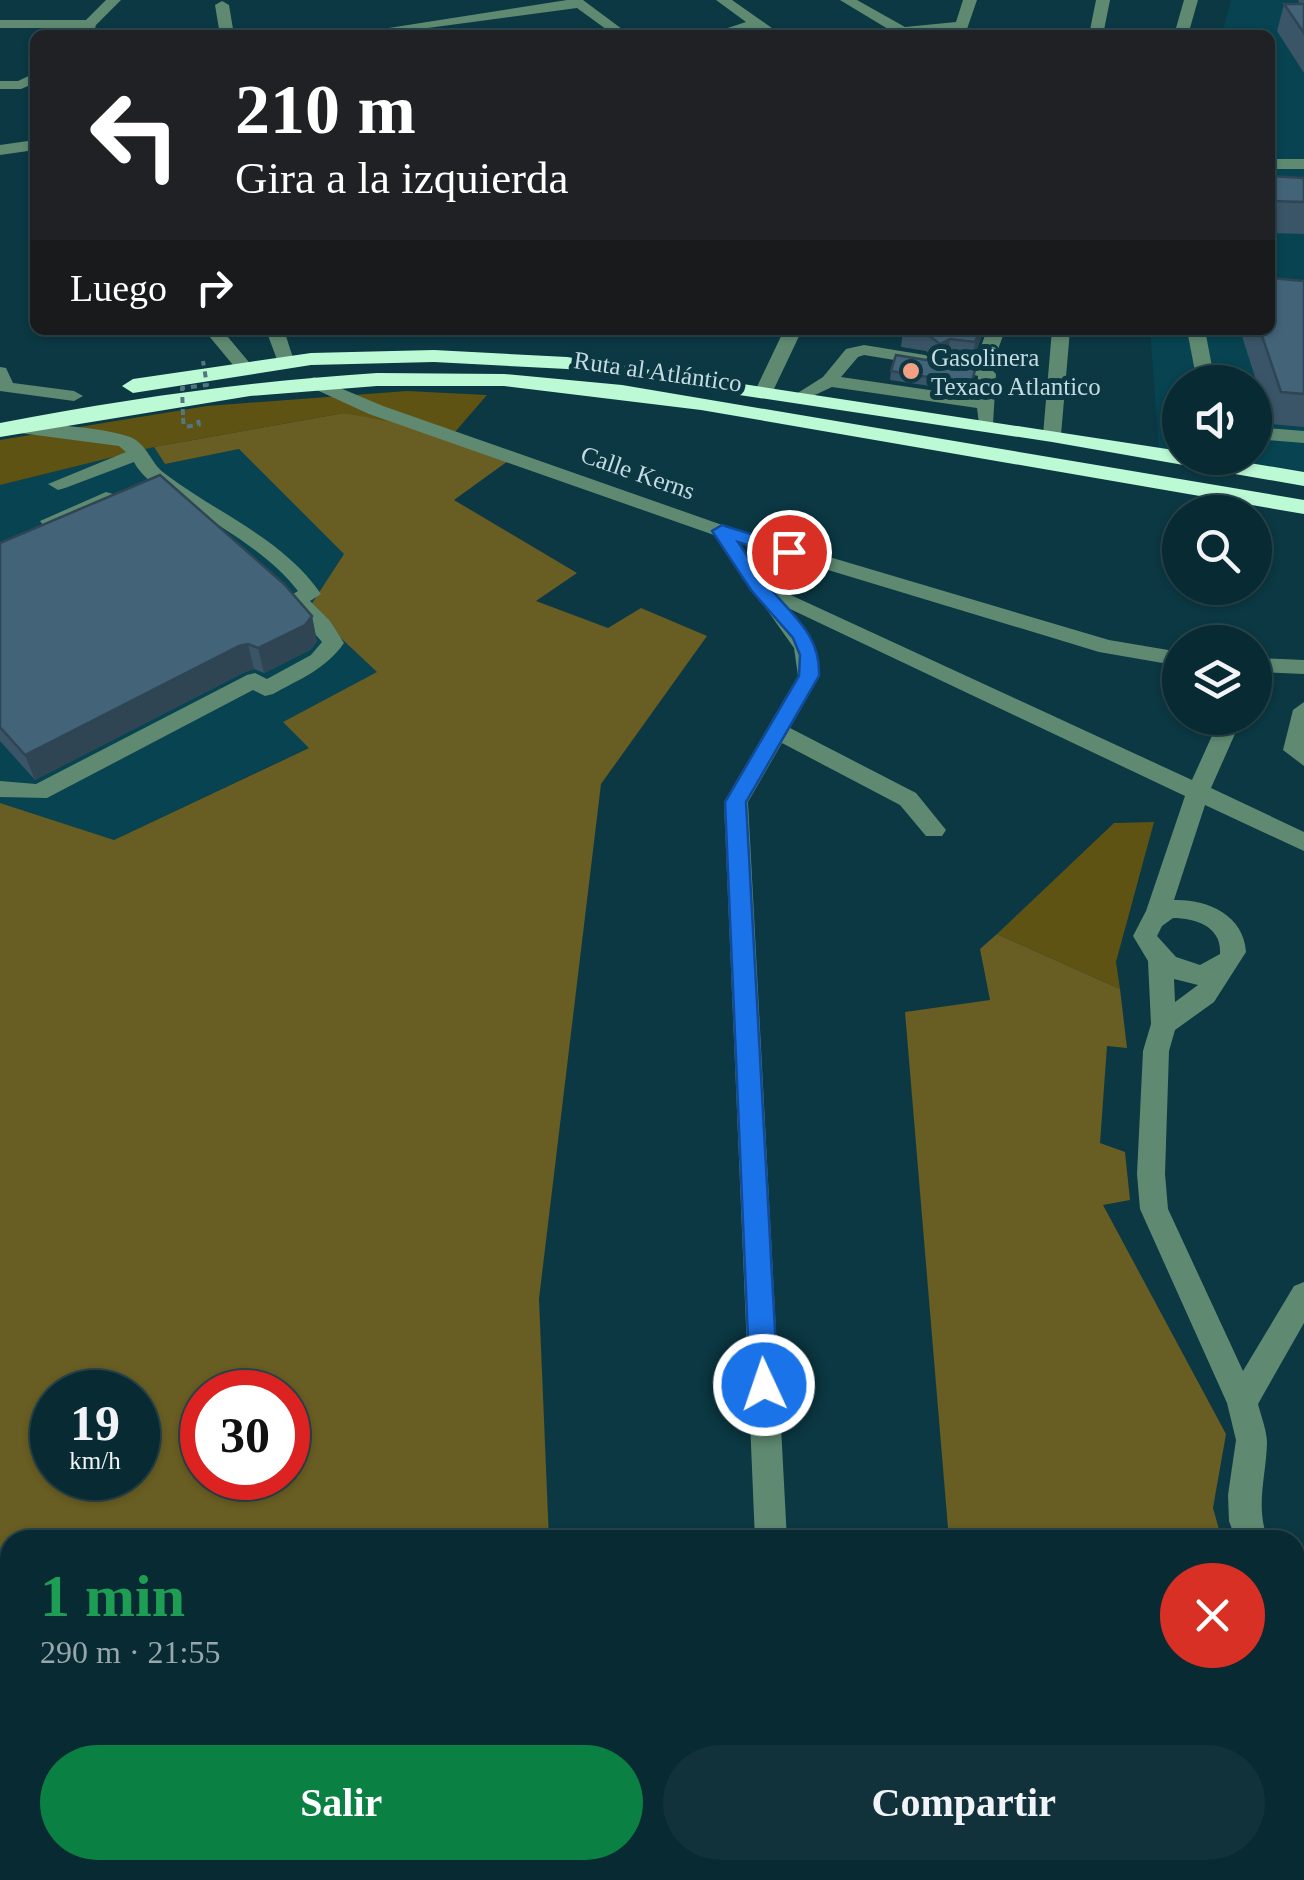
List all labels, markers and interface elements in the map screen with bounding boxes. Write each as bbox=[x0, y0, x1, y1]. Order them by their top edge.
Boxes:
icon: left bbox=[70, 70, 200, 200]
text: 210 m bbox=[235, 71, 416, 148]
text: Gira a la izquierda bbox=[235, 153, 569, 203]
icon: right bbox=[187, 260, 242, 315]
text: Luego bbox=[70, 267, 167, 309]
place label: Gasolinera Texaco Atlantico bbox=[931, 344, 1101, 400]
street label: Ruta al Atlántico bbox=[572, 346, 744, 397]
marker: Gasolinera Texaco Atlantico bbox=[900, 360, 922, 382]
map controls bbox=[1162, 365, 1272, 735]
button: sound bbox=[1162, 365, 1272, 475]
street label: Calle Kerns bbox=[577, 440, 698, 505]
button: search bbox=[1162, 495, 1272, 605]
pin bbox=[747, 510, 832, 595]
icon: arrive bbox=[762, 525, 817, 580]
button: layers bbox=[1162, 625, 1272, 735]
position arrow bbox=[712, 1333, 816, 1437]
speed limit sign: 30 bbox=[180, 1370, 310, 1500]
text: 19 bbox=[70, 1395, 120, 1451]
text: km/h bbox=[69, 1447, 121, 1474]
text: 1 min bbox=[40, 1563, 185, 1629]
button: close bbox=[1160, 1563, 1265, 1668]
text: 290 m · 21:55 bbox=[40, 1634, 220, 1670]
button: Salir bbox=[40, 1745, 643, 1860]
button: Compartir bbox=[663, 1745, 1265, 1860]

